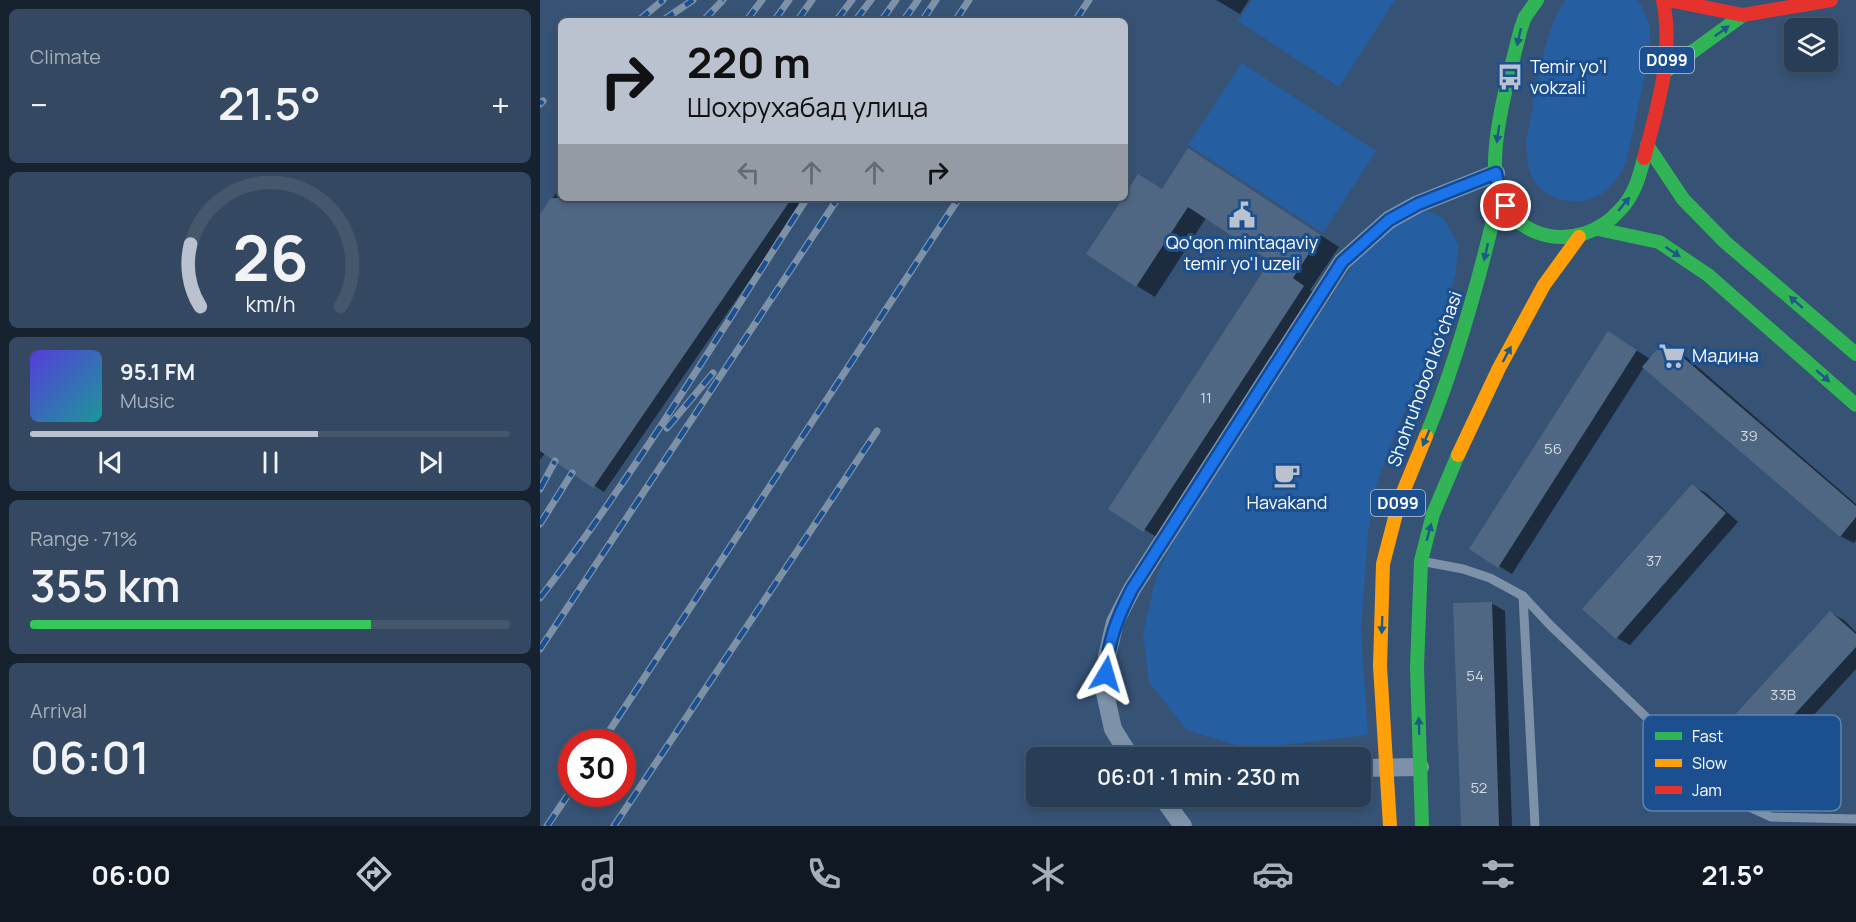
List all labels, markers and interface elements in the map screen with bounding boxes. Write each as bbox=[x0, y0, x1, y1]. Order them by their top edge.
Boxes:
map controls bbox=[1784, 18, 1838, 72]
button: layers bbox=[1784, 18, 1838, 72]
one-way arrow bbox=[1713, 25, 1729, 37]
one-way arrow bbox=[1514, 27, 1524, 46]
text: 220 m bbox=[687, 33, 811, 91]
icon: right bbox=[588, 42, 666, 120]
text: Climate bbox=[30, 43, 101, 70]
road number: D099 bbox=[1640, 47, 1694, 73]
place label: Temir yo‘l vokzali bbox=[1530, 54, 1607, 99]
bus stop icon: Temir yo‘l vokzali bbox=[1495, 62, 1525, 92]
text: 21.5° bbox=[218, 72, 321, 134]
text: − bbox=[30, 82, 48, 127]
text: + bbox=[491, 82, 510, 127]
text: Шохрухабад улица bbox=[687, 88, 928, 125]
one-way arrow bbox=[1494, 125, 1503, 144]
icon: left bbox=[732, 156, 765, 189]
icon: ahead bbox=[795, 156, 828, 189]
icon: ahead bbox=[858, 156, 891, 189]
icon: right bbox=[921, 156, 954, 189]
pin bbox=[1480, 180, 1531, 231]
icon: arrive bbox=[1489, 189, 1522, 222]
one-way arrow bbox=[1617, 197, 1630, 212]
public building icon: Qo'qon mintaqaviy temir yo'l uzeli bbox=[1227, 200, 1257, 230]
text: 26 bbox=[232, 214, 308, 300]
place label: Qo'qon mintaqaviy temir yo'l uzeli bbox=[1166, 230, 1319, 275]
one-way arrow bbox=[1480, 243, 1490, 262]
one-way arrow bbox=[1665, 246, 1682, 257]
street label: Shohruhobod koʻchasi bbox=[1381, 288, 1467, 470]
text: km/h bbox=[245, 289, 295, 318]
one-way arrow bbox=[1789, 296, 1804, 309]
supermarket icon: Мадина bbox=[1657, 341, 1687, 371]
place label: Мадина bbox=[1692, 343, 1759, 367]
one-way arrow bbox=[1502, 345, 1512, 362]
text: 95.1 FM bbox=[120, 357, 195, 387]
one-way arrow bbox=[1815, 369, 1830, 382]
text: Music bbox=[120, 387, 175, 414]
house number: 11 bbox=[1200, 387, 1212, 408]
house number: 39 bbox=[1740, 425, 1758, 446]
one-way arrow bbox=[1421, 429, 1431, 447]
house number: 56 bbox=[1544, 438, 1562, 459]
icon: previous bbox=[94, 446, 127, 479]
icon: pause bbox=[254, 446, 287, 479]
icon: next bbox=[414, 446, 447, 479]
cafe icon: Havakand bbox=[1272, 460, 1302, 490]
place label: Havakand bbox=[1247, 490, 1327, 514]
road number: D099 bbox=[1371, 490, 1425, 516]
one-way arrow bbox=[1424, 523, 1434, 541]
text: Range · 71% bbox=[30, 525, 138, 552]
house number: 37 bbox=[1646, 550, 1662, 571]
text: 355 km bbox=[30, 554, 181, 616]
one-way arrow bbox=[1377, 616, 1386, 635]
position arrow bbox=[1074, 642, 1138, 706]
house number: 54 bbox=[1466, 665, 1484, 686]
house number: 33B bbox=[1770, 684, 1796, 705]
text: Arrival bbox=[30, 697, 87, 724]
legend bbox=[1643, 715, 1841, 811]
one-way arrow bbox=[1414, 716, 1423, 735]
text: Fast bbox=[1692, 725, 1723, 747]
text: 06:01 bbox=[30, 726, 150, 788]
speed limit sign: 30 bbox=[558, 729, 636, 807]
text: Slow bbox=[1692, 752, 1727, 774]
text: 06:01 · 1 min · 230 m bbox=[1097, 762, 1300, 792]
house number: 52 bbox=[1471, 777, 1487, 798]
text: Jam bbox=[1692, 779, 1722, 801]
icon: directions bbox=[353, 853, 395, 895]
icon: music bbox=[578, 853, 620, 895]
icon: phone bbox=[803, 853, 845, 895]
icon: climate bbox=[1027, 853, 1069, 895]
icon: car bbox=[1252, 853, 1294, 895]
icon: filters bbox=[1477, 853, 1519, 895]
text: 06:00 bbox=[91, 856, 171, 893]
text: 21.5° bbox=[1702, 856, 1765, 893]

